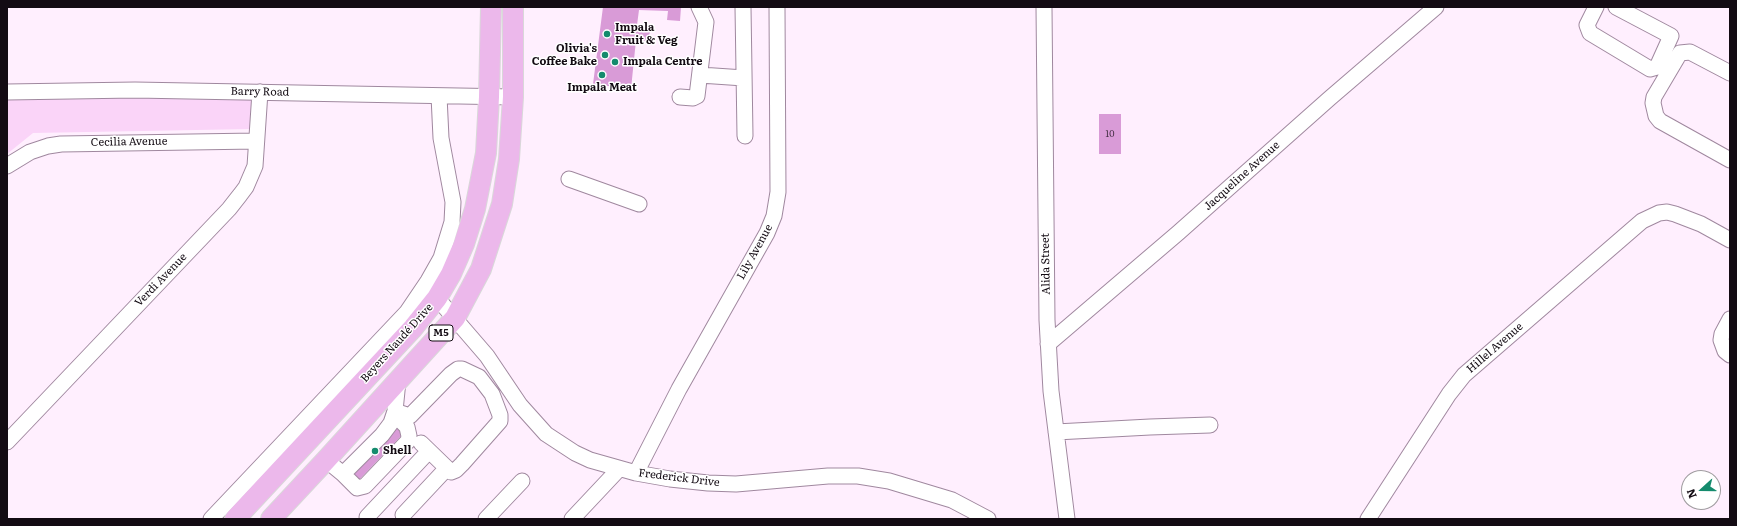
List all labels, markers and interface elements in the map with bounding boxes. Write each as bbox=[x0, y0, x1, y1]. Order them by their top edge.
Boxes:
place label: Impala Fruit & Veg bbox=[615, 21, 678, 47]
marker: Impala Fruit & Veg bbox=[602, 29, 612, 39]
place label: Olivia's Coffee Bake bbox=[532, 42, 597, 68]
marker: Olivia's Coffee Bake bbox=[600, 50, 610, 60]
place label: Impala Centre bbox=[623, 55, 702, 69]
marker: Impala Centre bbox=[610, 57, 620, 67]
marker: Impala Meat bbox=[597, 70, 607, 80]
place label: Impala Meat bbox=[567, 81, 637, 95]
street label: Barry Road bbox=[231, 85, 289, 99]
house number: 10 bbox=[1106, 129, 1114, 139]
street label: Cecilia Avenue bbox=[91, 135, 167, 149]
street label: Jacqueline Avenue bbox=[1202, 139, 1282, 213]
street label: Lily Avenue bbox=[734, 222, 776, 282]
street label: Alida Street bbox=[1039, 233, 1053, 295]
street label: Verdi Avenue bbox=[132, 251, 190, 309]
street label: Beyers Naudé Drive bbox=[358, 301, 436, 385]
street label: Hillel Avenue bbox=[1464, 320, 1526, 376]
road number: M5 bbox=[429, 325, 453, 341]
place label: Shell bbox=[383, 444, 411, 458]
marker: Shell bbox=[370, 446, 380, 456]
street label: Frederick Drive bbox=[638, 466, 720, 490]
north arrow bbox=[1681, 470, 1721, 510]
text: N bbox=[1682, 487, 1700, 501]

